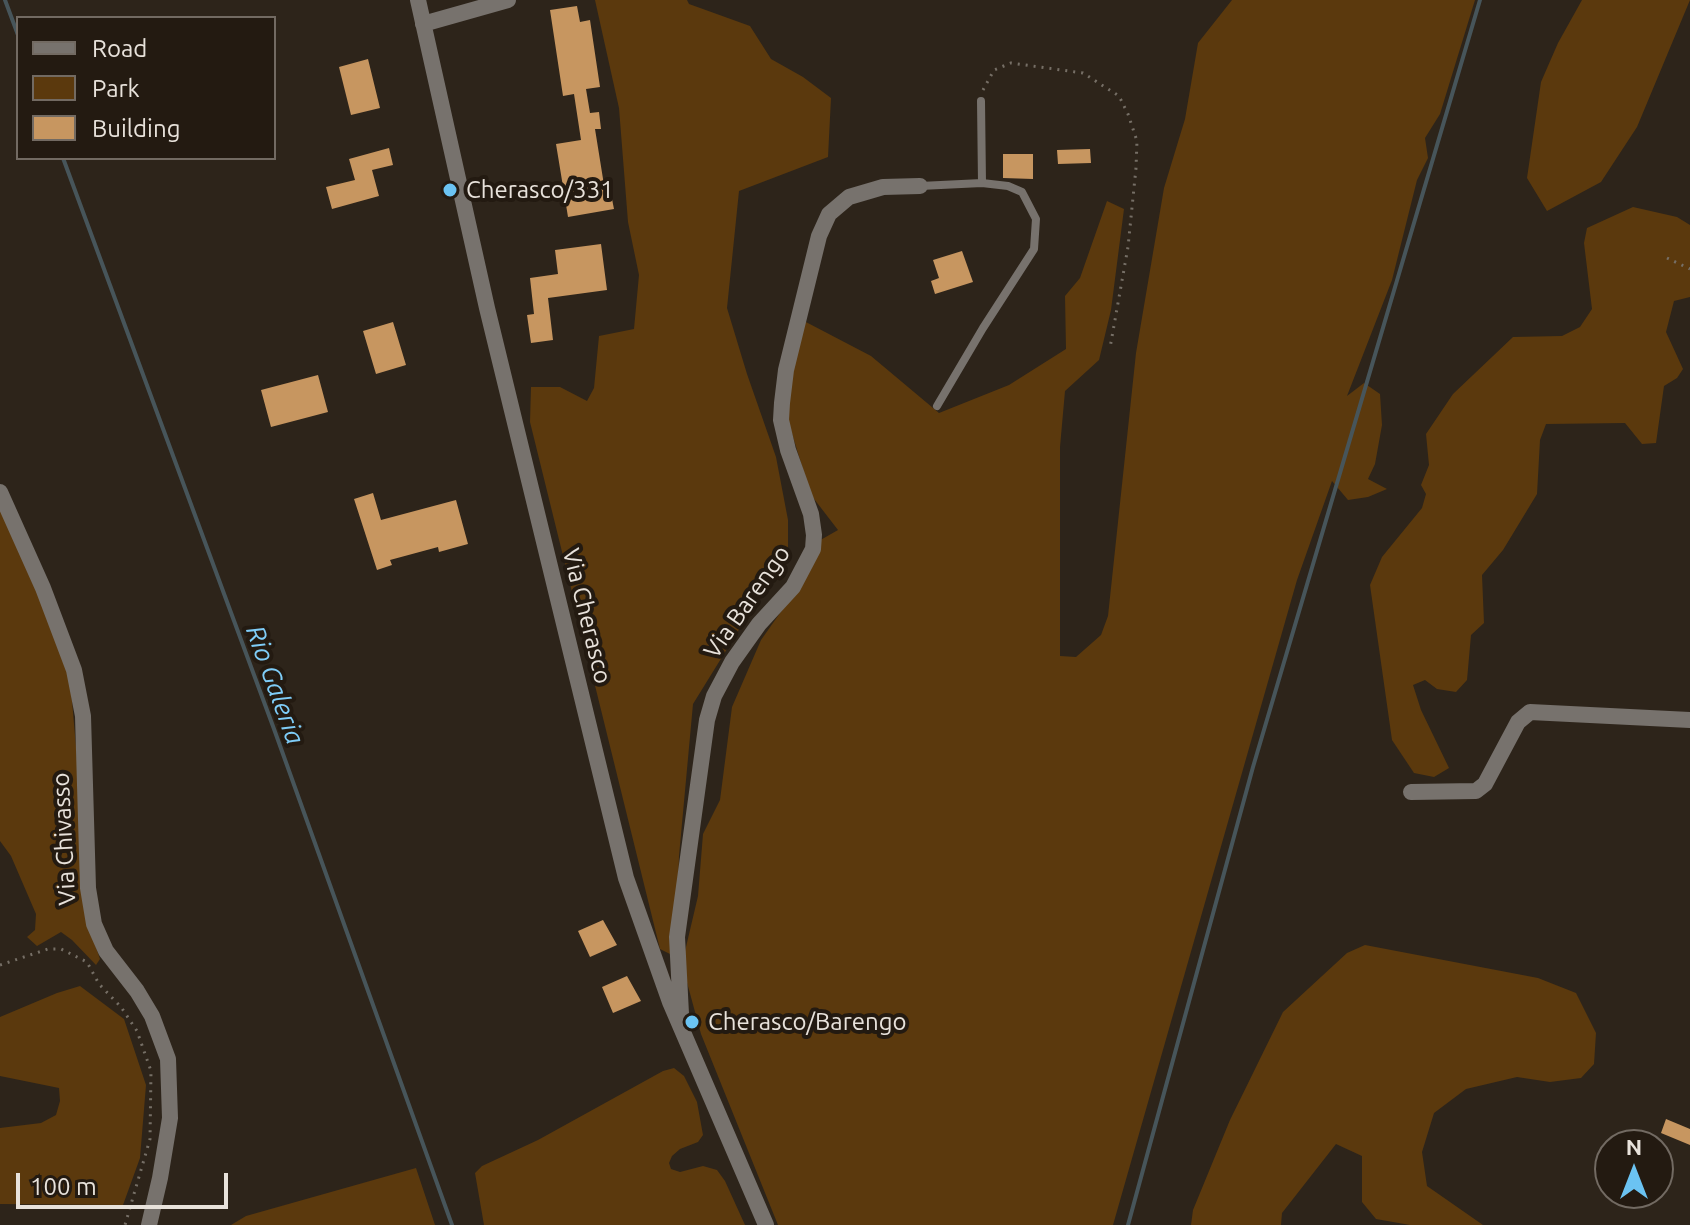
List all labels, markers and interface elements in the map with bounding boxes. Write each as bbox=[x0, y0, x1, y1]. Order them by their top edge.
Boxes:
legend bbox=[16, 16, 276, 160]
text: Road bbox=[92, 35, 147, 62]
text: Park bbox=[92, 75, 140, 102]
text: Building bbox=[92, 115, 180, 142]
place label: Cherasco/331 bbox=[466, 176, 614, 204]
marker: Cherasco/331 bbox=[441, 181, 459, 199]
street label: Via Barengo bbox=[698, 540, 796, 664]
street label: Via Cherasco bbox=[556, 545, 618, 687]
water label: Rio Galeria bbox=[239, 621, 311, 749]
street label: Via Chivasso bbox=[46, 772, 82, 906]
place label: Cherasco/Barengo bbox=[708, 1008, 907, 1036]
marker: Cherasco/Barengo bbox=[683, 1013, 701, 1031]
north arrow bbox=[1594, 1129, 1674, 1209]
text: N bbox=[1626, 1134, 1642, 1159]
scale bar bbox=[20, 1157, 232, 1207]
text: 100 m bbox=[30, 1173, 97, 1200]

